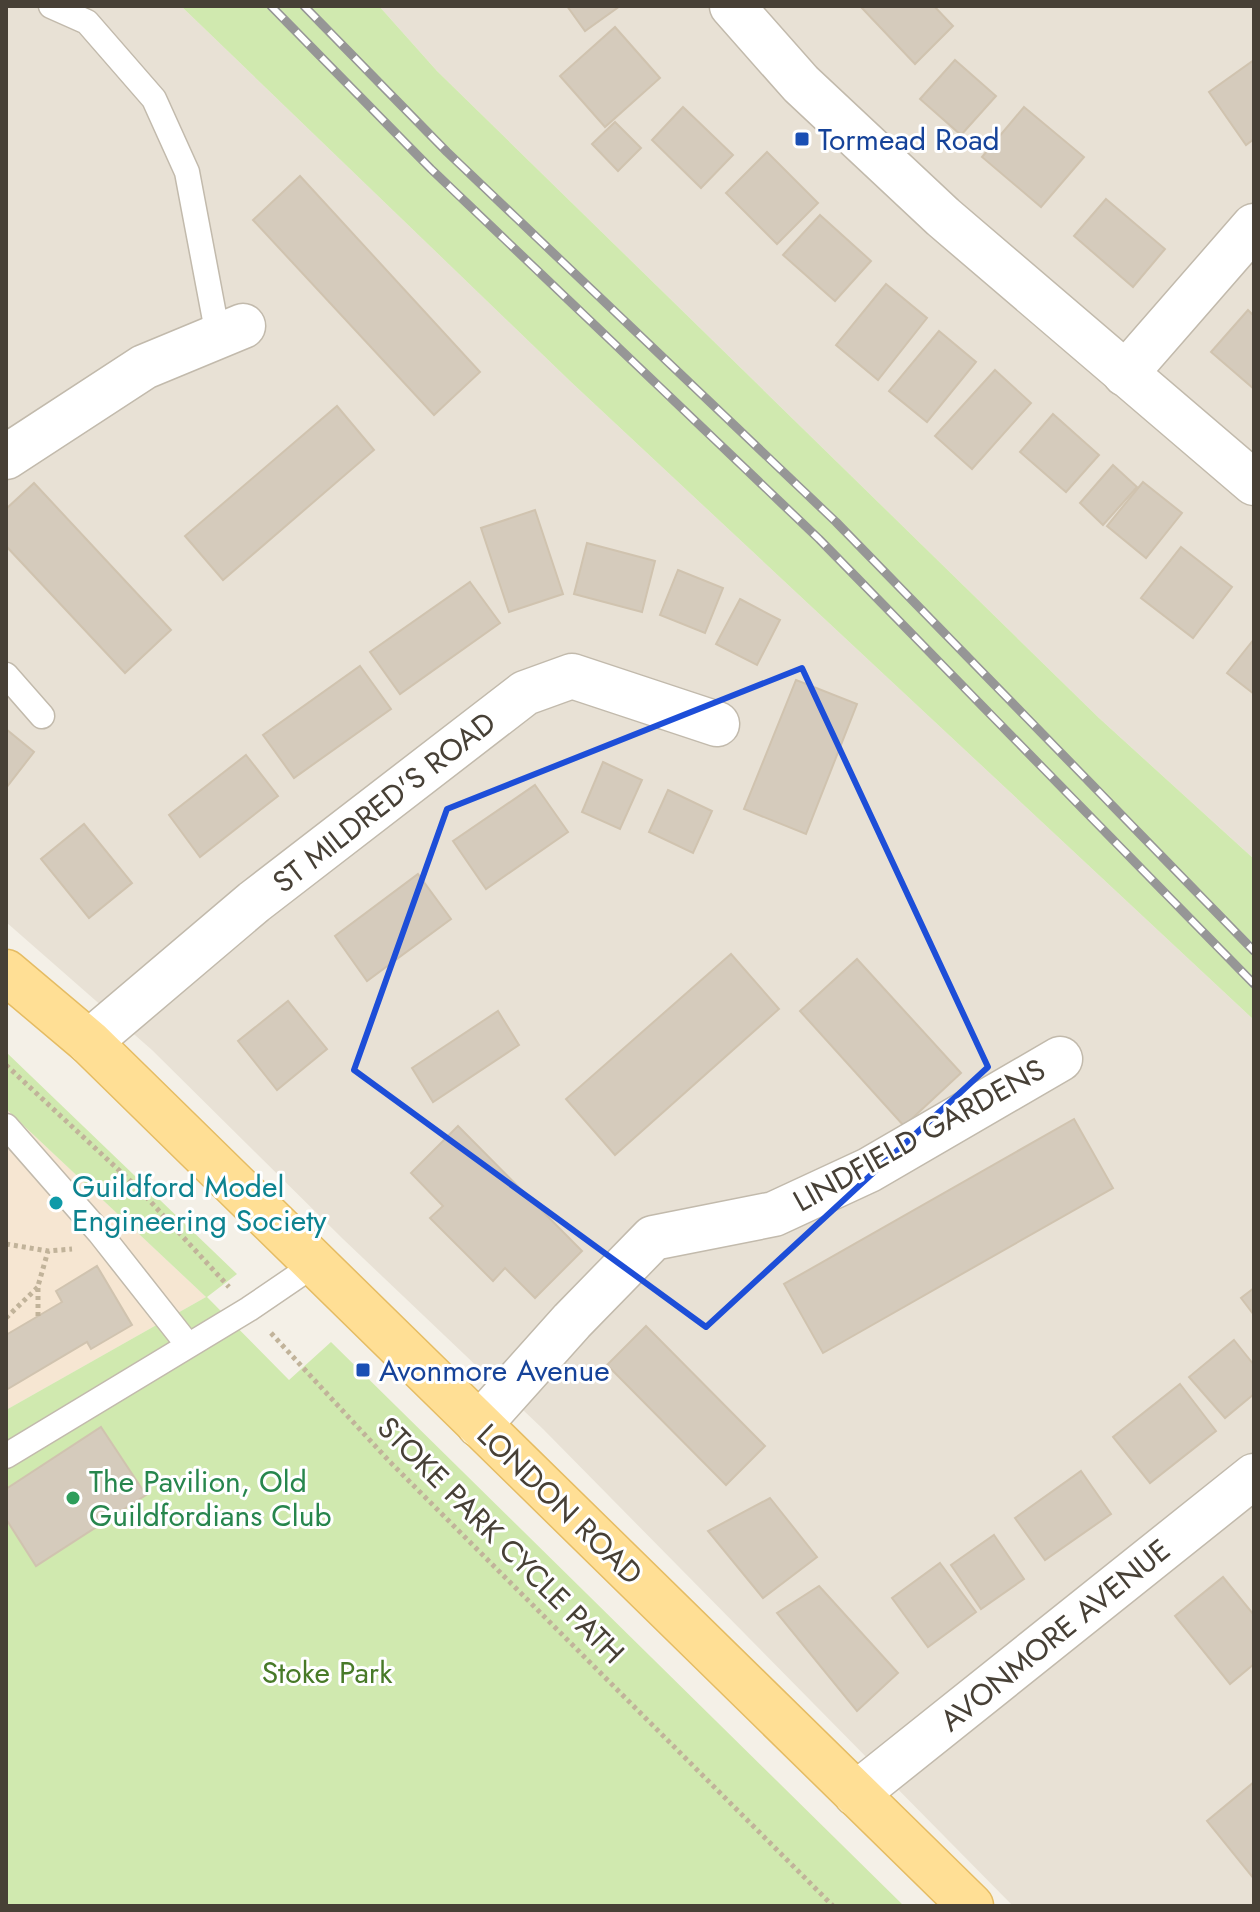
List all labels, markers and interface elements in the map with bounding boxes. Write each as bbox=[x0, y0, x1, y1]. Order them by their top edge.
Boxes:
place label: Tormead Road bbox=[818, 118, 1000, 161]
marker: Tormead Road bbox=[793, 130, 811, 148]
street label: ST MILDRED'S ROAD bbox=[263, 701, 505, 903]
street label: LINDFIELD GARDENS bbox=[785, 1048, 1053, 1222]
place label: Guildford Model Engineering Society bbox=[72, 1165, 327, 1242]
marker: Guildford Model Engineering Society bbox=[47, 1194, 65, 1212]
place label: Avonmore Avenue bbox=[379, 1349, 610, 1392]
marker: Avonmore Avenue bbox=[354, 1361, 372, 1379]
street label: STOKE PARK CYCLE PATH bbox=[368, 1407, 634, 1673]
street label: LONDON ROAD bbox=[467, 1414, 653, 1594]
place label: The Pavilion, Old Guildfordians Club bbox=[89, 1460, 332, 1537]
marker: The Pavilion, Old Guildfordians Club bbox=[64, 1489, 82, 1507]
street label: AVONMORE AVENUE bbox=[931, 1529, 1179, 1741]
park label: Stoke Park bbox=[262, 1651, 393, 1694]

